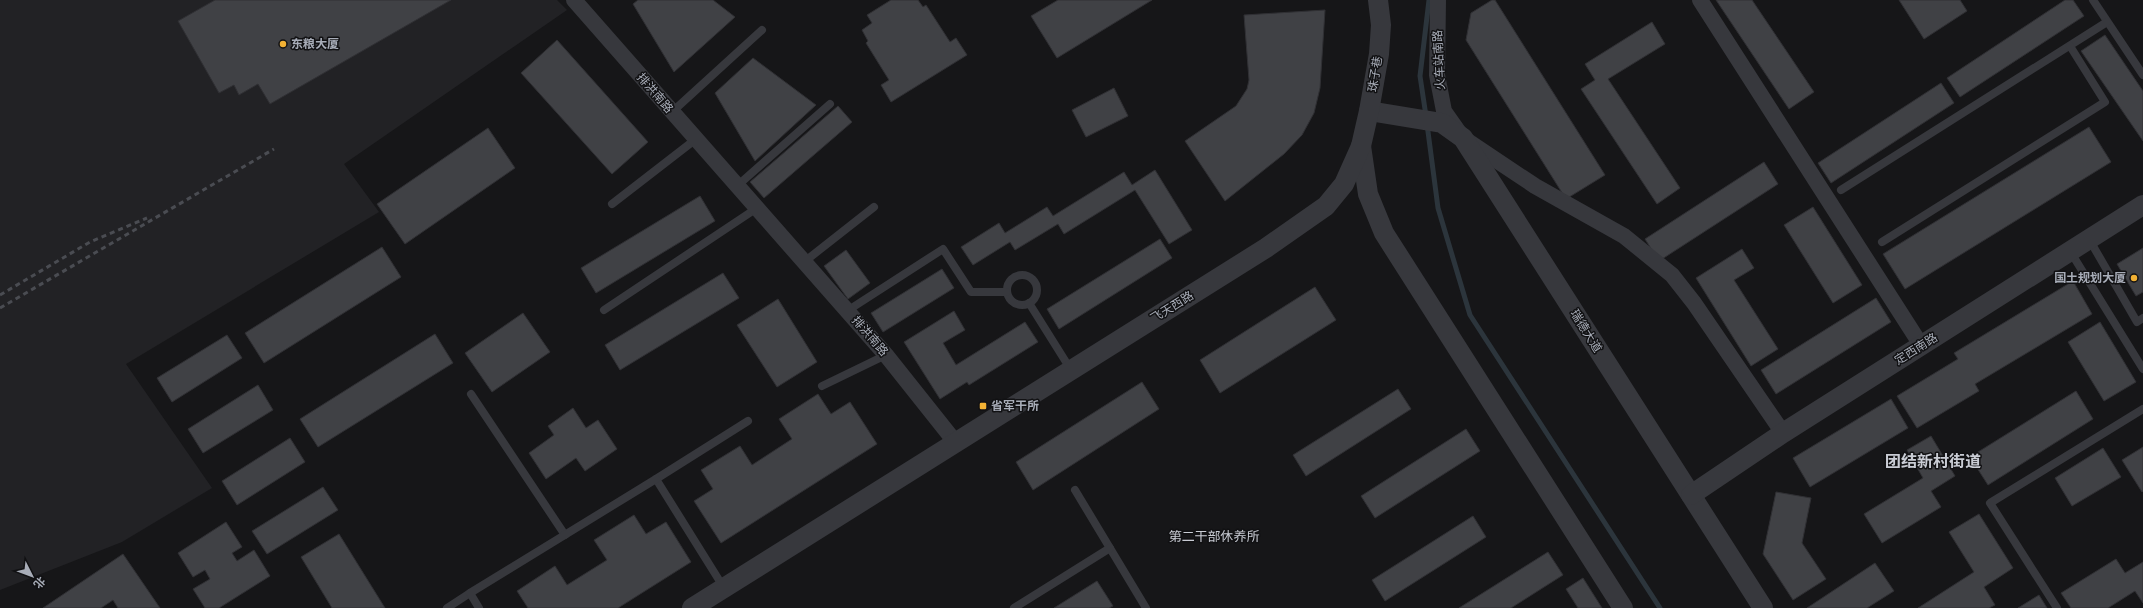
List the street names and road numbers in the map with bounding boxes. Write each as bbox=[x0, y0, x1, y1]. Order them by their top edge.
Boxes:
street label: 火车站南路 bbox=[1429, 30, 1447, 90]
street label: 珠子巷 bbox=[1364, 55, 1384, 93]
street label: 排洪南路 bbox=[635, 70, 677, 115]
street label: 飞天西路 bbox=[1147, 287, 1196, 325]
street label: 瑞德大道 bbox=[1568, 306, 1606, 355]
street label: 排洪南路 bbox=[850, 313, 892, 358]
street label: 定西南路 bbox=[1891, 329, 1940, 367]

